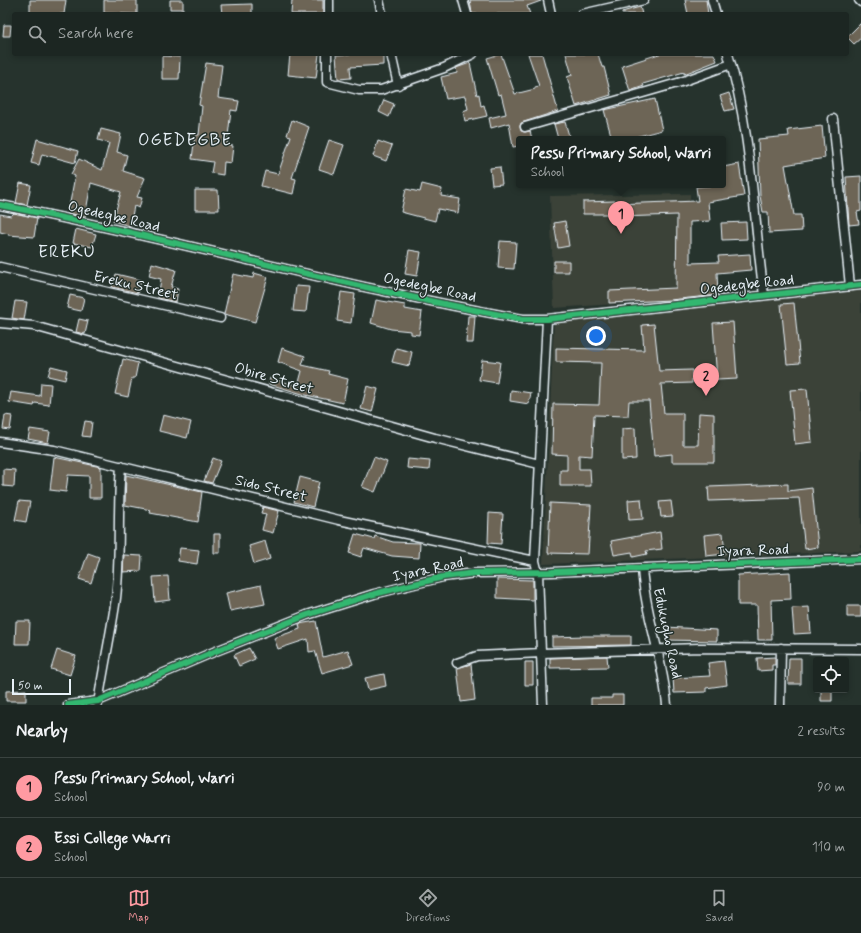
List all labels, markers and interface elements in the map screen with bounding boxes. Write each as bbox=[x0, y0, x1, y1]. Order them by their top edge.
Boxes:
search box bbox=[12, 12, 849, 56]
icon: search bbox=[26, 23, 48, 45]
text: Search here bbox=[58, 24, 134, 44]
district label: OGEDEGBE bbox=[138, 129, 232, 151]
popup bbox=[516, 136, 726, 188]
text: Pessu Primary School, Warri bbox=[531, 144, 711, 164]
text: School bbox=[531, 164, 564, 181]
street label: Ogedegbe Road bbox=[65, 197, 162, 238]
pin: 1 bbox=[608, 201, 634, 234]
district label: EREKU bbox=[38, 241, 96, 263]
street label: Ereku Street bbox=[91, 267, 180, 305]
street label: Ogedegbe Road bbox=[381, 268, 478, 309]
street label: Ogedegbe Road bbox=[699, 270, 795, 301]
your location bbox=[586, 326, 606, 346]
street label: Obire Street bbox=[232, 358, 316, 400]
pin: 2 bbox=[693, 363, 719, 396]
street label: Sido Street bbox=[233, 470, 309, 508]
street label: Iyara Road bbox=[717, 540, 790, 562]
street label: Iyara Road bbox=[391, 553, 466, 587]
street label: Edukugho Road bbox=[647, 586, 686, 681]
map controls bbox=[813, 657, 849, 693]
button: locate bbox=[813, 657, 849, 693]
scale bar bbox=[12, 677, 71, 696]
text: 50 m bbox=[18, 679, 43, 693]
text: Nearby bbox=[16, 720, 68, 742]
text: 2 results bbox=[798, 723, 845, 740]
text: Pessu Primary School, Warri bbox=[54, 769, 234, 789]
text: 1 bbox=[26, 779, 32, 796]
text: 90 m bbox=[817, 779, 845, 796]
text: School bbox=[54, 789, 88, 806]
text: Essi College Warri bbox=[54, 829, 170, 849]
text: 2 bbox=[26, 839, 32, 856]
text: 110 m bbox=[812, 839, 845, 856]
text: School bbox=[54, 849, 88, 866]
tab: Map bbox=[128, 887, 150, 925]
tab: Directions bbox=[405, 887, 450, 925]
tab: Saved bbox=[706, 887, 733, 925]

